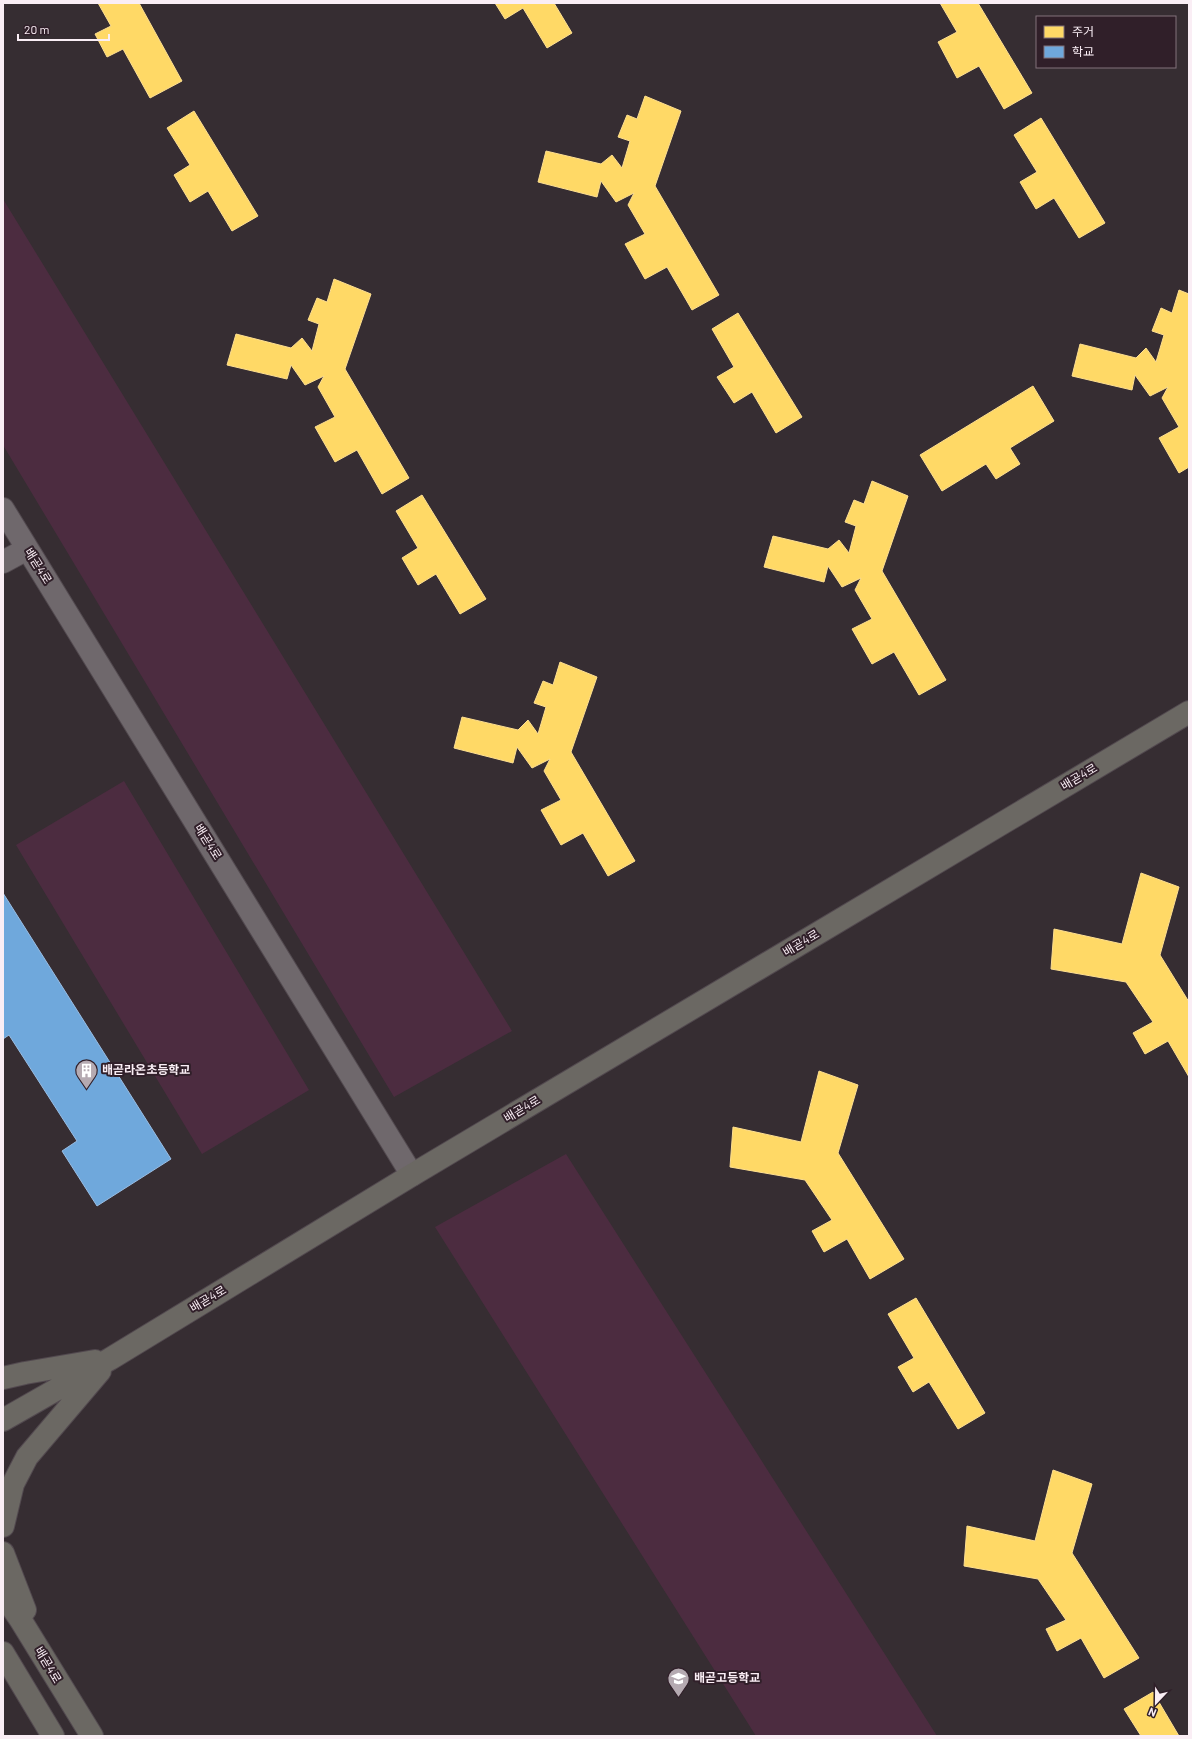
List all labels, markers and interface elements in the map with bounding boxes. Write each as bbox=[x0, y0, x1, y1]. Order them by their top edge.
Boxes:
scale bar bbox=[18, 16, 109, 42]
legend bbox=[1036, 16, 1176, 68]
text: 20 m bbox=[24, 22, 50, 36]
text: 주거 bbox=[1072, 24, 1094, 38]
text: 학교 bbox=[1072, 44, 1094, 58]
street label: 배곧4로 bbox=[22, 545, 55, 586]
street label: 배곧4로 bbox=[1058, 760, 1099, 792]
street label: 배곧4로 bbox=[192, 821, 225, 862]
street label: 배곧4로 bbox=[780, 926, 821, 958]
building icon: 배곧라온초등학교 bbox=[73, 1057, 99, 1090]
place label: 배곧라온초등학교 bbox=[102, 1062, 190, 1076]
street label: 배곧4로 bbox=[501, 1092, 542, 1124]
street label: 배곧4로 bbox=[187, 1282, 228, 1314]
street label: 배곧4로 bbox=[33, 1644, 65, 1685]
school or university icon: 배곧고등학교 bbox=[665, 1665, 691, 1698]
place label: 배곧고등학교 bbox=[694, 1670, 760, 1684]
north arrow bbox=[1136, 1683, 1176, 1723]
text: N bbox=[1146, 1705, 1158, 1720]

